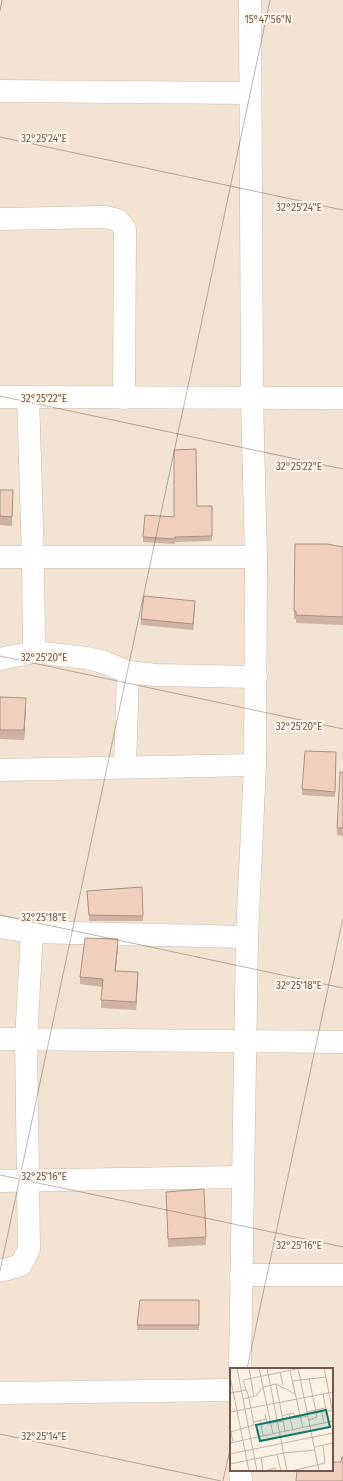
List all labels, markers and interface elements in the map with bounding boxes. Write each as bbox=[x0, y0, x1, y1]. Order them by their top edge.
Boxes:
text: 15°47'56"N bbox=[244, 14, 292, 26]
text: 32°25'24"E bbox=[21, 133, 67, 145]
text: 32°25'24"E bbox=[276, 202, 322, 214]
text: 32°25'22"E bbox=[21, 393, 67, 405]
text: 32°25'22"E bbox=[276, 461, 322, 473]
text: 32°25'20"E bbox=[21, 652, 67, 664]
text: 32°25'20"E bbox=[276, 721, 322, 733]
text: 32°25'18"E bbox=[21, 912, 67, 924]
text: 32°25'18"E bbox=[276, 980, 322, 992]
text: 32°25'16"E bbox=[21, 1171, 67, 1183]
text: 32°25'16"E bbox=[276, 1240, 322, 1252]
inset map bbox=[230, 1368, 333, 1471]
text: 32°25'14"E bbox=[21, 1431, 67, 1443]

